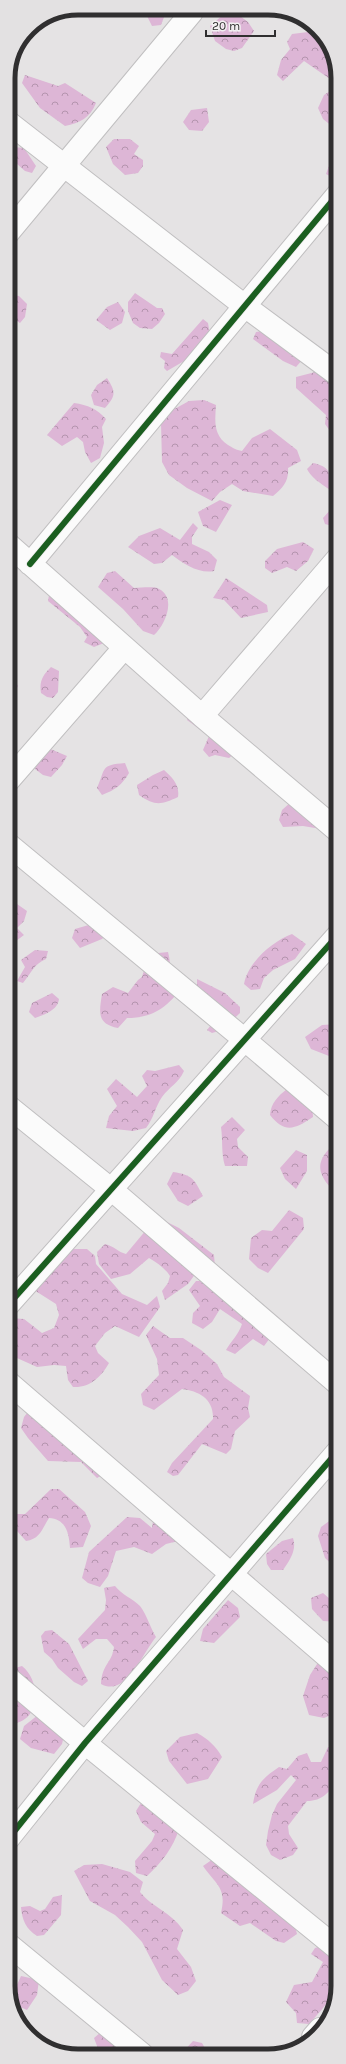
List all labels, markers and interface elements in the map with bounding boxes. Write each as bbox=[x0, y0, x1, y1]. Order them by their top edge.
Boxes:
scale bar bbox=[206, 12, 275, 38]
text: 20 m bbox=[212, 19, 240, 33]

